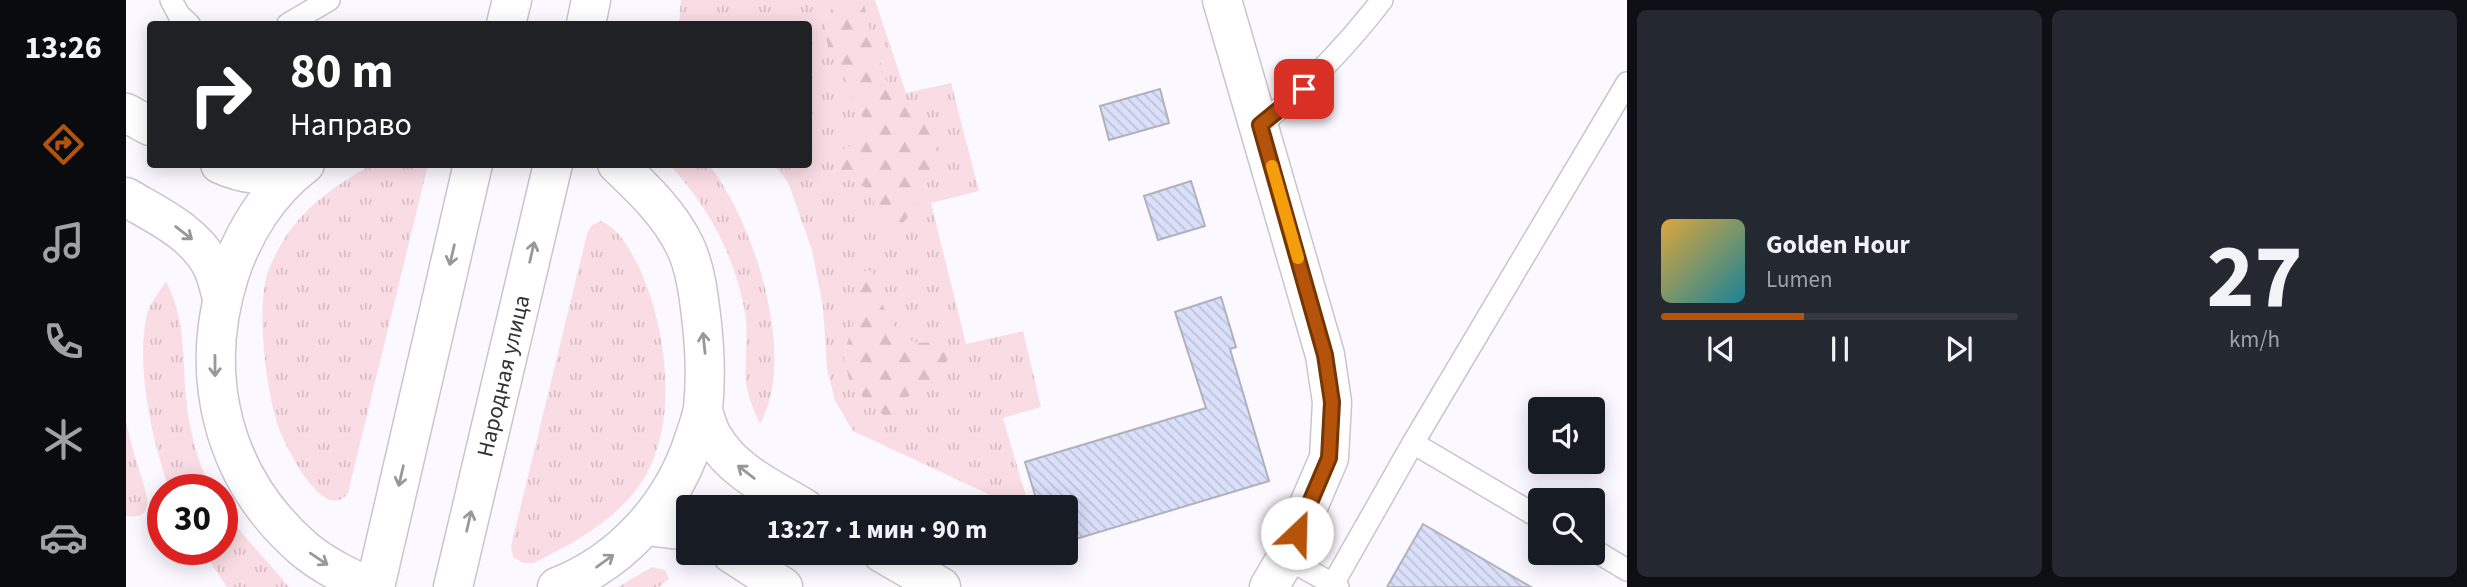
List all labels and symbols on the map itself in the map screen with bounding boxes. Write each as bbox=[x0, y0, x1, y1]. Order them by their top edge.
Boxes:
pin bbox=[1274, 59, 1334, 119]
one-way arrow bbox=[174, 226, 192, 241]
one-way arrow bbox=[527, 241, 540, 263]
one-way arrow bbox=[445, 243, 458, 266]
street label: Народная улица bbox=[468, 292, 538, 460]
one-way arrow bbox=[697, 332, 710, 355]
one-way arrow bbox=[208, 354, 222, 377]
one-way arrow bbox=[737, 464, 756, 479]
one-way arrow bbox=[393, 465, 406, 487]
speed limit sign: 30 bbox=[147, 474, 238, 565]
position arrow bbox=[1260, 496, 1334, 570]
one-way arrow bbox=[463, 510, 476, 533]
one-way arrow bbox=[309, 552, 328, 566]
one-way arrow bbox=[595, 553, 614, 568]

